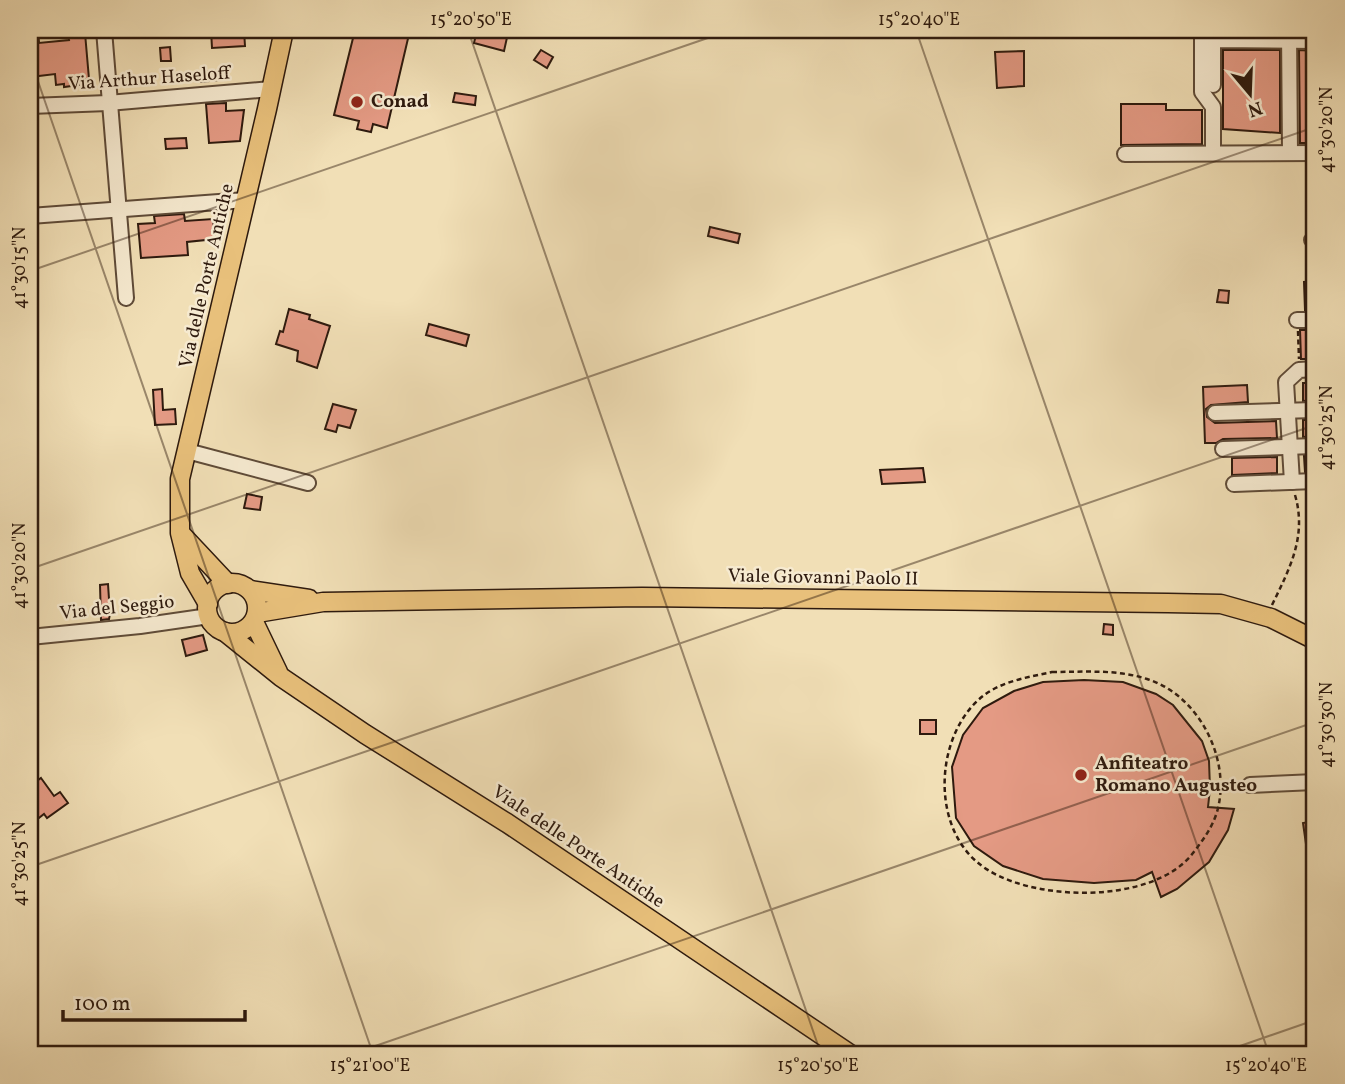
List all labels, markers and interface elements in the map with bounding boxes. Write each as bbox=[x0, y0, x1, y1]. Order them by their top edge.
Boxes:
text: 15°20'50"E bbox=[430, 8, 512, 33]
text: 15°20'40"E bbox=[878, 8, 960, 33]
street label: Via Arthur Haseloff bbox=[67, 60, 233, 98]
north arrow bbox=[1216, 60, 1286, 130]
text: 41°30'20"N bbox=[1315, 87, 1340, 173]
place label: Conad bbox=[371, 89, 429, 115]
marker: Conad bbox=[349, 94, 365, 110]
text: N bbox=[1244, 94, 1266, 123]
street label: Via delle Porte Antiche bbox=[173, 181, 241, 371]
text: 41°30'15"N bbox=[8, 227, 33, 309]
text: 41°30'25"N bbox=[1315, 385, 1340, 471]
text: 41°30'20"N bbox=[8, 523, 33, 609]
street label: Viale Giovanni Paolo II bbox=[728, 563, 918, 593]
street label: Via del Seggio bbox=[58, 589, 176, 627]
text: 41°30'30"N bbox=[1315, 682, 1340, 768]
place label: Anfiteatro Romano Augusteo bbox=[1095, 751, 1257, 799]
marker: Anfiteatro Romano Augusteo bbox=[1073, 767, 1089, 783]
street label: Viale delle Porte Antiche bbox=[487, 779, 669, 915]
text: 41°30'25"N bbox=[8, 821, 33, 907]
scale bar bbox=[63, 979, 245, 1023]
text: 100 m bbox=[74, 990, 131, 1019]
text: 15°21'00"E bbox=[330, 1054, 411, 1079]
text: 15°20'50"E bbox=[777, 1054, 859, 1079]
text: 15°20'40"E bbox=[1225, 1054, 1307, 1079]

